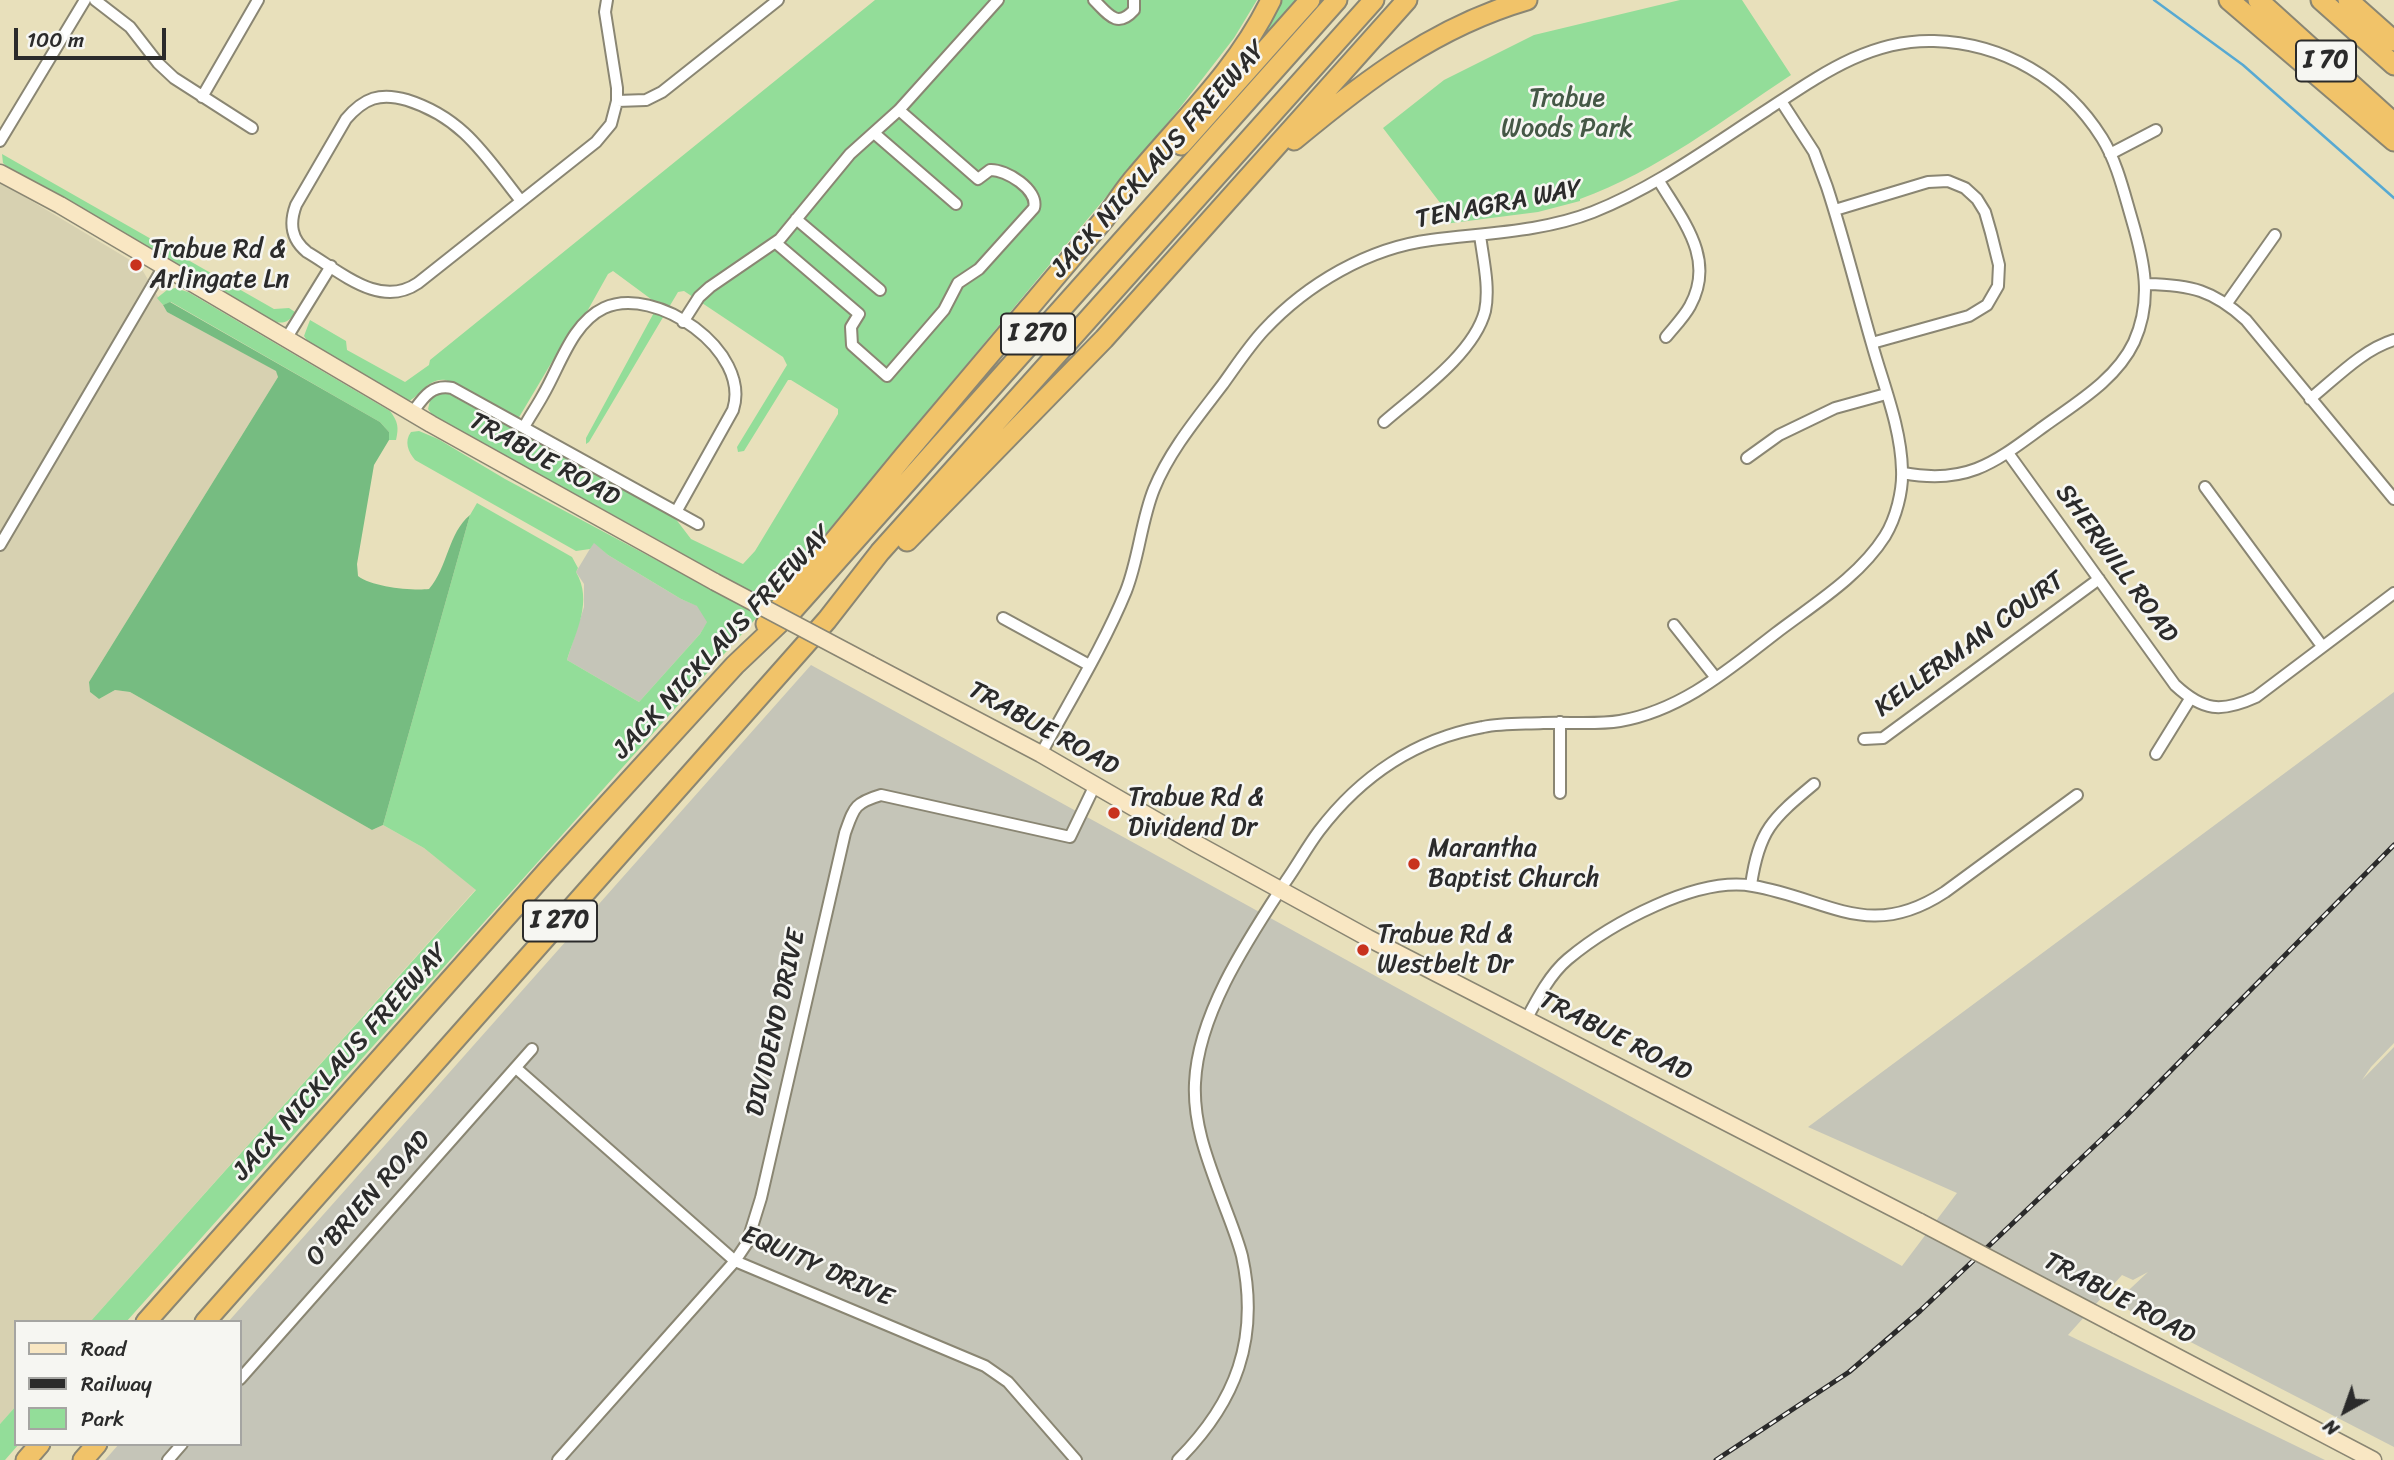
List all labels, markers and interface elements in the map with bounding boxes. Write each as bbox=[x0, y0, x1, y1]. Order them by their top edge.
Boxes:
scale bar bbox=[18, 14, 170, 58]
text: 100 m bbox=[27, 21, 84, 59]
street label: JACK NICKLAUS FREEWAY bbox=[1045, 35, 1273, 285]
road number: I 70 bbox=[2296, 40, 2356, 82]
park label: Trabue Woods Park bbox=[1501, 83, 1633, 144]
street label: TENAGRA WAY bbox=[1413, 174, 1585, 236]
place label: Trabue Rd & Arlingate Ln bbox=[150, 234, 289, 296]
marker: Trabue Rd & Arlingate Ln bbox=[128, 257, 144, 273]
road number: I 270 bbox=[1001, 314, 1075, 354]
street label: TRABUE ROAD bbox=[463, 406, 625, 514]
street label: SHERWILL ROAD bbox=[2048, 479, 2184, 649]
street label: JACK NICKLAUS FREEWAY bbox=[607, 520, 839, 766]
street label: KELLERMAN COURT bbox=[1869, 566, 2071, 724]
street label: TRABUE ROAD bbox=[962, 675, 1124, 783]
place label: Trabue Rd & Dividend Dr bbox=[1128, 782, 1264, 844]
marker: Trabue Rd & Dividend Dr bbox=[1106, 805, 1122, 821]
place label: Marantha Baptist Church bbox=[1428, 833, 1600, 894]
marker: Marantha Baptist Church bbox=[1406, 856, 1422, 872]
road number: I 270 bbox=[523, 901, 597, 942]
place label: Trabue Rd & Westbelt Dr bbox=[1377, 919, 1513, 981]
street label: DIVIDEND DRIVE bbox=[740, 926, 814, 1120]
street label: JACK NICKLAUS FREEWAY bbox=[227, 938, 455, 1188]
marker: Trabue Rd & Westbelt Dr bbox=[1355, 942, 1371, 958]
street label: TRABUE ROAD bbox=[1533, 985, 1697, 1089]
street label: O'BRIEN ROAD bbox=[300, 1125, 438, 1273]
street label: EQUITY DRIVE bbox=[736, 1220, 898, 1314]
street label: TRABUE ROAD bbox=[2038, 1246, 2200, 1352]
legend bbox=[14, 1320, 242, 1446]
text: Road bbox=[81, 1330, 126, 1368]
text: Railway bbox=[81, 1365, 152, 1403]
north arrow bbox=[2310, 1376, 2380, 1446]
text: Park bbox=[81, 1400, 124, 1438]
text: N bbox=[2316, 1411, 2347, 1444]

